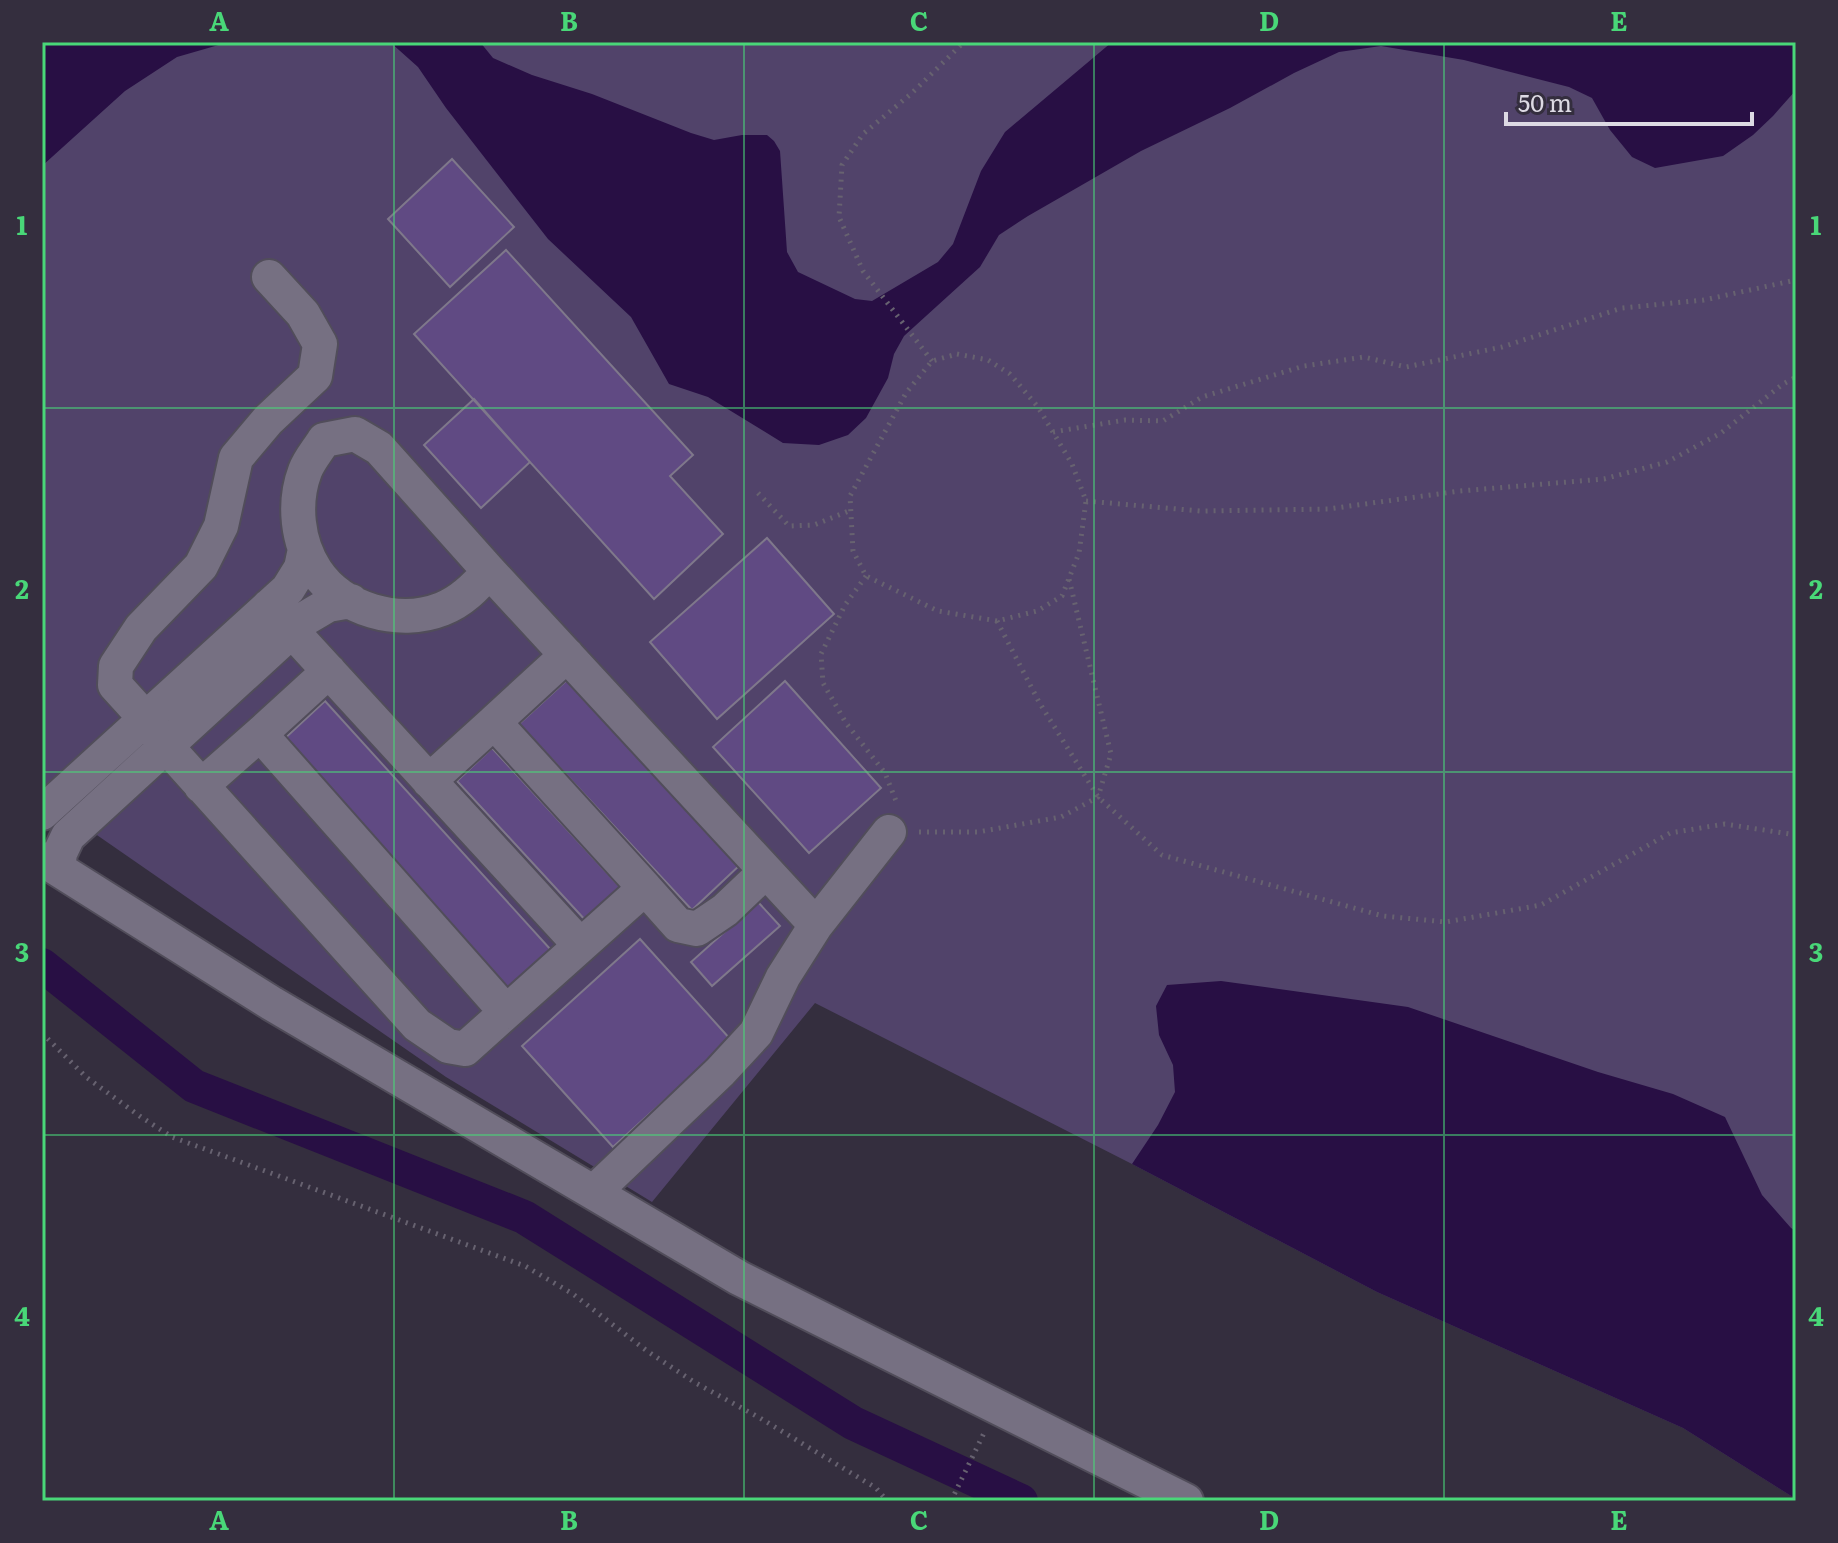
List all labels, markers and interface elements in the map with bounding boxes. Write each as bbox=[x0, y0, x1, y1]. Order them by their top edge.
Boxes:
text: A bbox=[209, 0, 229, 39]
text: B bbox=[560, 0, 578, 39]
text: C bbox=[910, 0, 928, 39]
text: D bbox=[1259, 0, 1279, 39]
text: E bbox=[1610, 0, 1628, 39]
scale bar bbox=[1506, 76, 1752, 126]
text: 50 m bbox=[1518, 84, 1572, 119]
text: 1 bbox=[17, 204, 28, 243]
text: 1 bbox=[1811, 204, 1822, 243]
text: 2 bbox=[15, 568, 29, 607]
text: 2 bbox=[1809, 568, 1823, 607]
text: 3 bbox=[15, 931, 29, 970]
text: 3 bbox=[1809, 931, 1823, 970]
text: 4 bbox=[14, 1295, 30, 1334]
text: 4 bbox=[1808, 1295, 1824, 1334]
text: A bbox=[209, 1499, 229, 1538]
text: B bbox=[560, 1499, 578, 1538]
text: C bbox=[910, 1499, 928, 1538]
text: D bbox=[1259, 1499, 1279, 1538]
text: E bbox=[1610, 1499, 1628, 1538]

